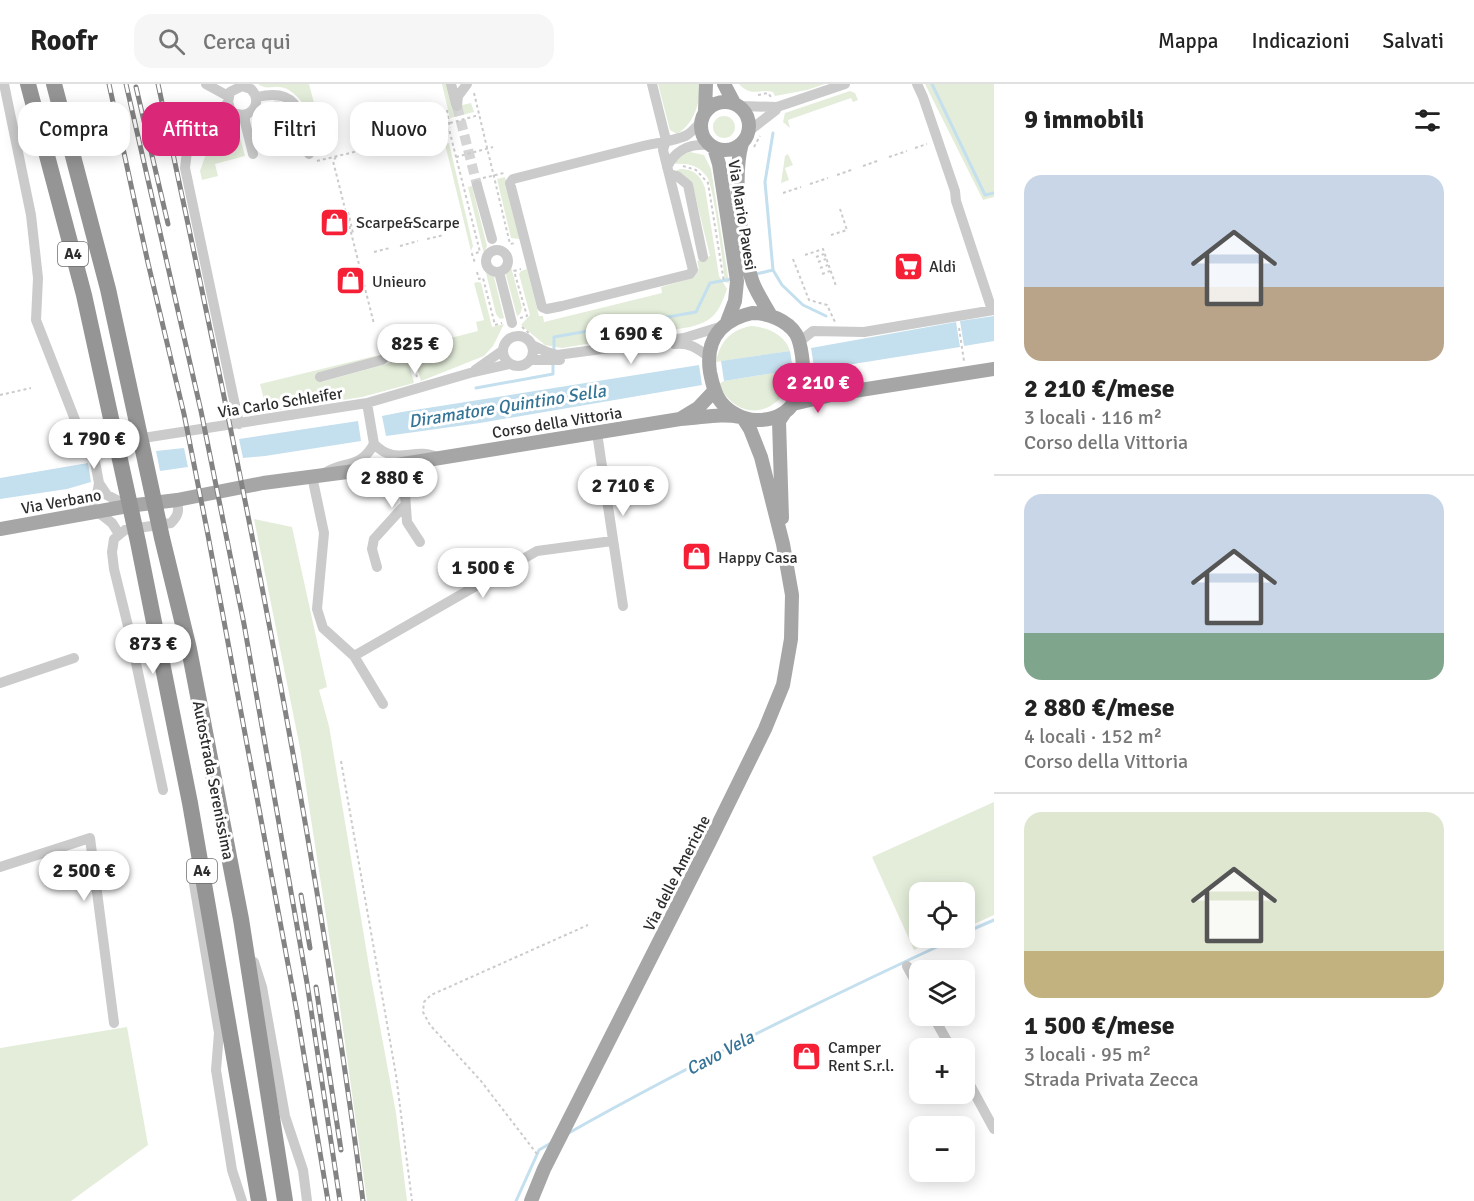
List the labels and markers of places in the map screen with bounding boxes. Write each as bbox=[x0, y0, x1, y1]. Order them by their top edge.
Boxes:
shop icon: Scarpe&Scarpe bbox=[319, 206, 351, 238]
place label: Scarpe&Scarpe bbox=[356, 213, 460, 233]
supermarket icon: Aldi bbox=[892, 250, 924, 282]
place label: Aldi bbox=[929, 257, 956, 277]
shop icon: Unieuro bbox=[335, 265, 367, 297]
place label: Unieuro bbox=[372, 272, 426, 292]
pin: 1 690 € bbox=[576, 314, 686, 365]
pin: 825 € bbox=[373, 324, 457, 375]
pin: 2 210 € bbox=[763, 363, 873, 414]
pin: 1 790 € bbox=[39, 419, 149, 470]
pin: 2 880 € bbox=[337, 458, 447, 509]
pin: 2 710 € bbox=[568, 466, 678, 517]
shop icon: Happy Casa bbox=[681, 541, 713, 573]
pin: 1 500 € bbox=[428, 548, 538, 599]
place label: Happy Casa bbox=[718, 548, 798, 568]
pin: 873 € bbox=[111, 624, 195, 675]
pin: 2 500 € bbox=[29, 851, 139, 902]
place label: Camper Rent S.r.l. bbox=[828, 1038, 894, 1076]
shop icon: Camper Rent S.r.l. bbox=[791, 1040, 823, 1072]

